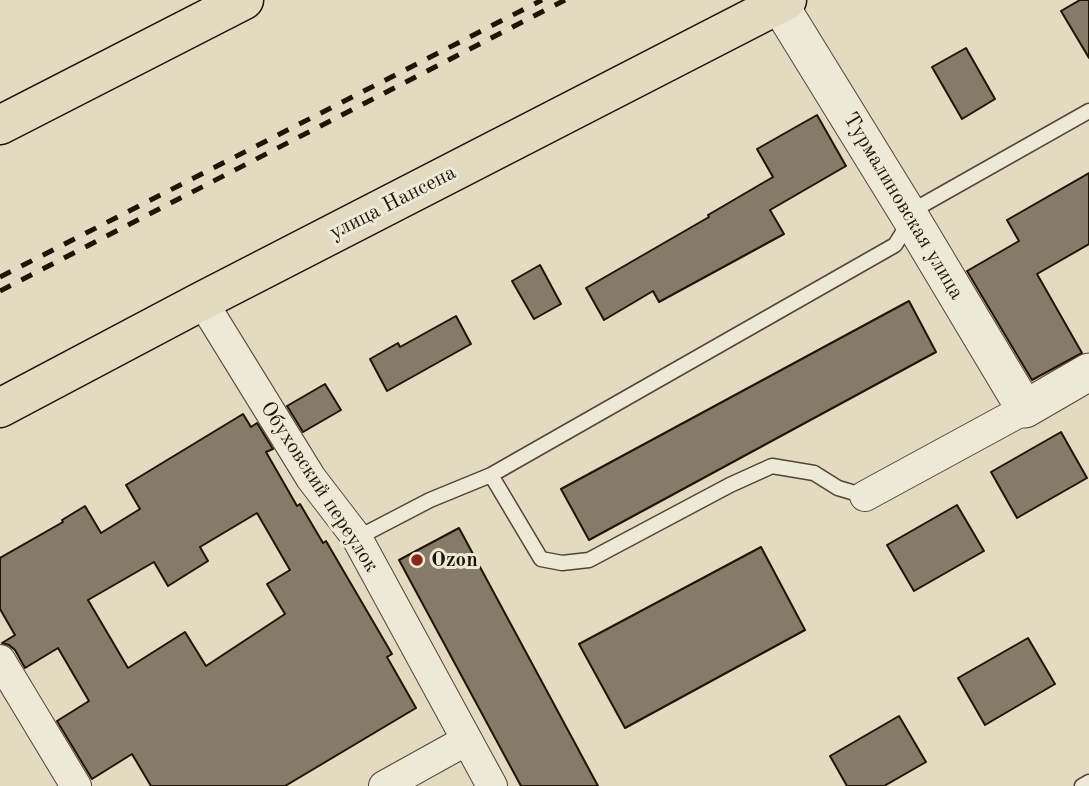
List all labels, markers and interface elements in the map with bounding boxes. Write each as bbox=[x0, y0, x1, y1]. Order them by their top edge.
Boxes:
street label: Турмалиновская улица bbox=[837, 108, 969, 304]
street label: улица Нансена bbox=[325, 160, 461, 246]
street label: Обуховский переулок bbox=[254, 397, 384, 577]
place label: Ozon bbox=[431, 547, 478, 573]
marker: Ozon bbox=[409, 552, 425, 568]

